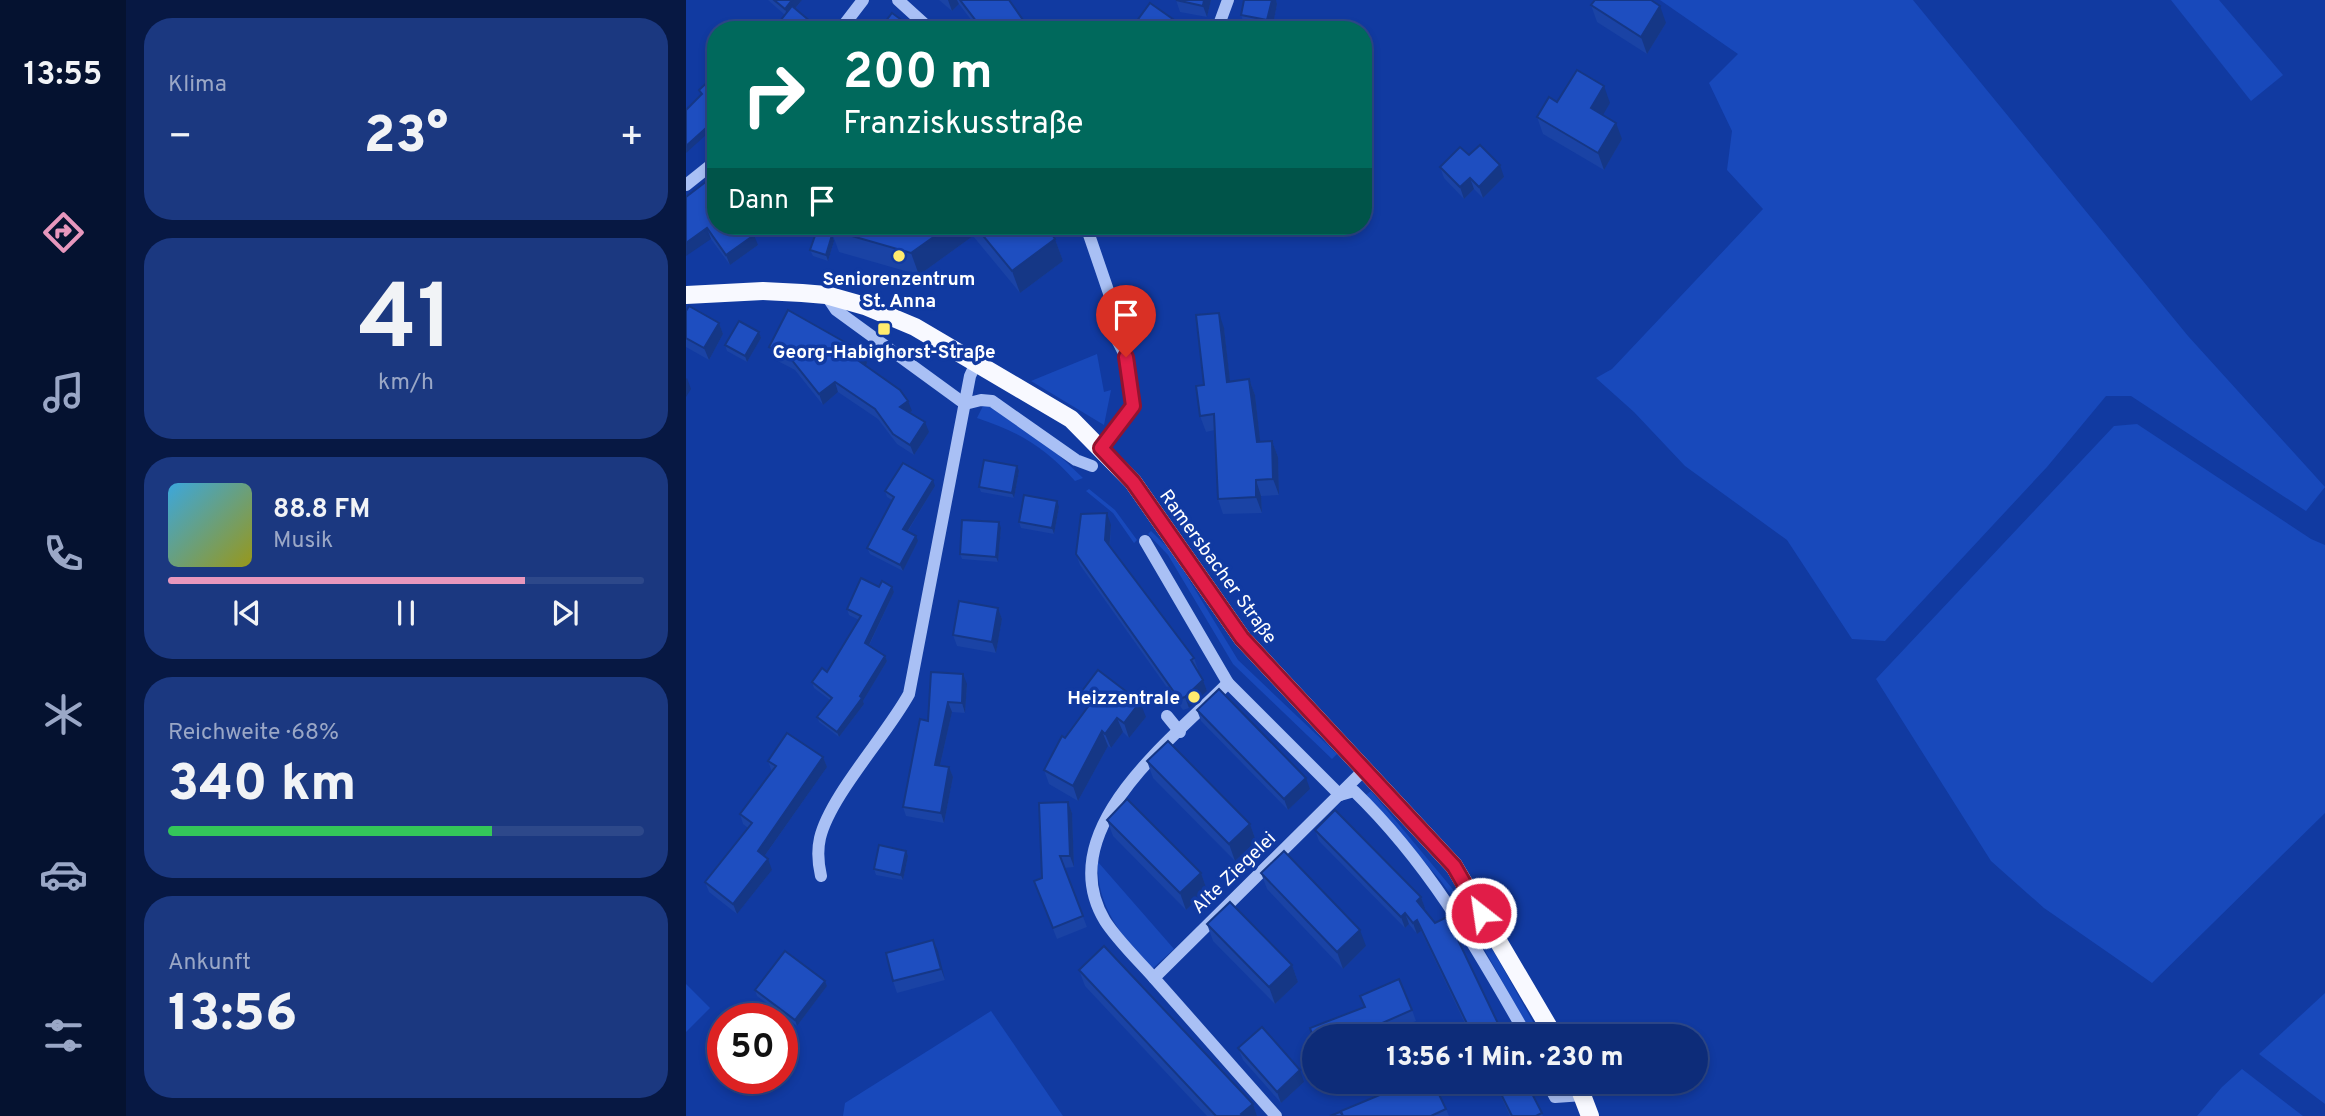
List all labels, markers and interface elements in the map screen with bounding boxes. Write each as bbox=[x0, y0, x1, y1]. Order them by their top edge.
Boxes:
text: 200 m bbox=[843, 44, 993, 106]
icon: right bbox=[728, 49, 819, 140]
text: 13:55 bbox=[24, 56, 102, 96]
text: Klima bbox=[168, 71, 227, 100]
text: 23° bbox=[364, 105, 448, 171]
text: Franziskusstraße bbox=[843, 105, 1084, 145]
text: − bbox=[168, 114, 193, 163]
text: + bbox=[619, 114, 644, 163]
icon: arrive bbox=[803, 182, 841, 220]
text: Dann bbox=[728, 185, 789, 218]
icon: directions bbox=[39, 208, 88, 257]
marker: Seniorenzentrum St. Anna bbox=[891, 248, 907, 264]
text: 41 bbox=[359, 266, 453, 381]
place label: Seniorenzentrum St. Anna bbox=[823, 268, 975, 314]
pin bbox=[1096, 285, 1156, 357]
icon: arrive bbox=[1107, 296, 1145, 334]
marker: Georg-Habighorst-Straße bbox=[876, 321, 892, 337]
place label: Georg-Habighorst-Straße bbox=[772, 341, 996, 365]
icon: music bbox=[39, 368, 88, 417]
text: km/h bbox=[378, 369, 434, 398]
street label: Ramersbacher Straße bbox=[1153, 485, 1281, 649]
text: 88.8 FM bbox=[273, 494, 370, 527]
text: Musik bbox=[273, 527, 333, 556]
icon: phone bbox=[39, 529, 88, 578]
icon: previous bbox=[228, 594, 266, 632]
icon: pause bbox=[387, 594, 425, 632]
icon: next bbox=[546, 594, 584, 632]
place label: Heizzentrale bbox=[1067, 687, 1180, 711]
marker: Heizzentrale bbox=[1186, 689, 1202, 705]
icon: climate bbox=[39, 690, 88, 739]
text: Reichweite · 68% bbox=[168, 719, 339, 748]
text: 340 km bbox=[168, 753, 356, 819]
street label: Alte Ziegelei bbox=[1187, 827, 1282, 920]
icon: car bbox=[39, 850, 88, 899]
position arrow bbox=[1444, 876, 1518, 950]
text: Ankunft bbox=[168, 949, 251, 978]
text: 13:56 bbox=[168, 983, 297, 1049]
speed limit sign: 50 bbox=[707, 1003, 798, 1094]
icon: filters bbox=[39, 1011, 88, 1060]
text: 13:56 · 1 Min. · 230 m bbox=[1386, 1042, 1624, 1075]

